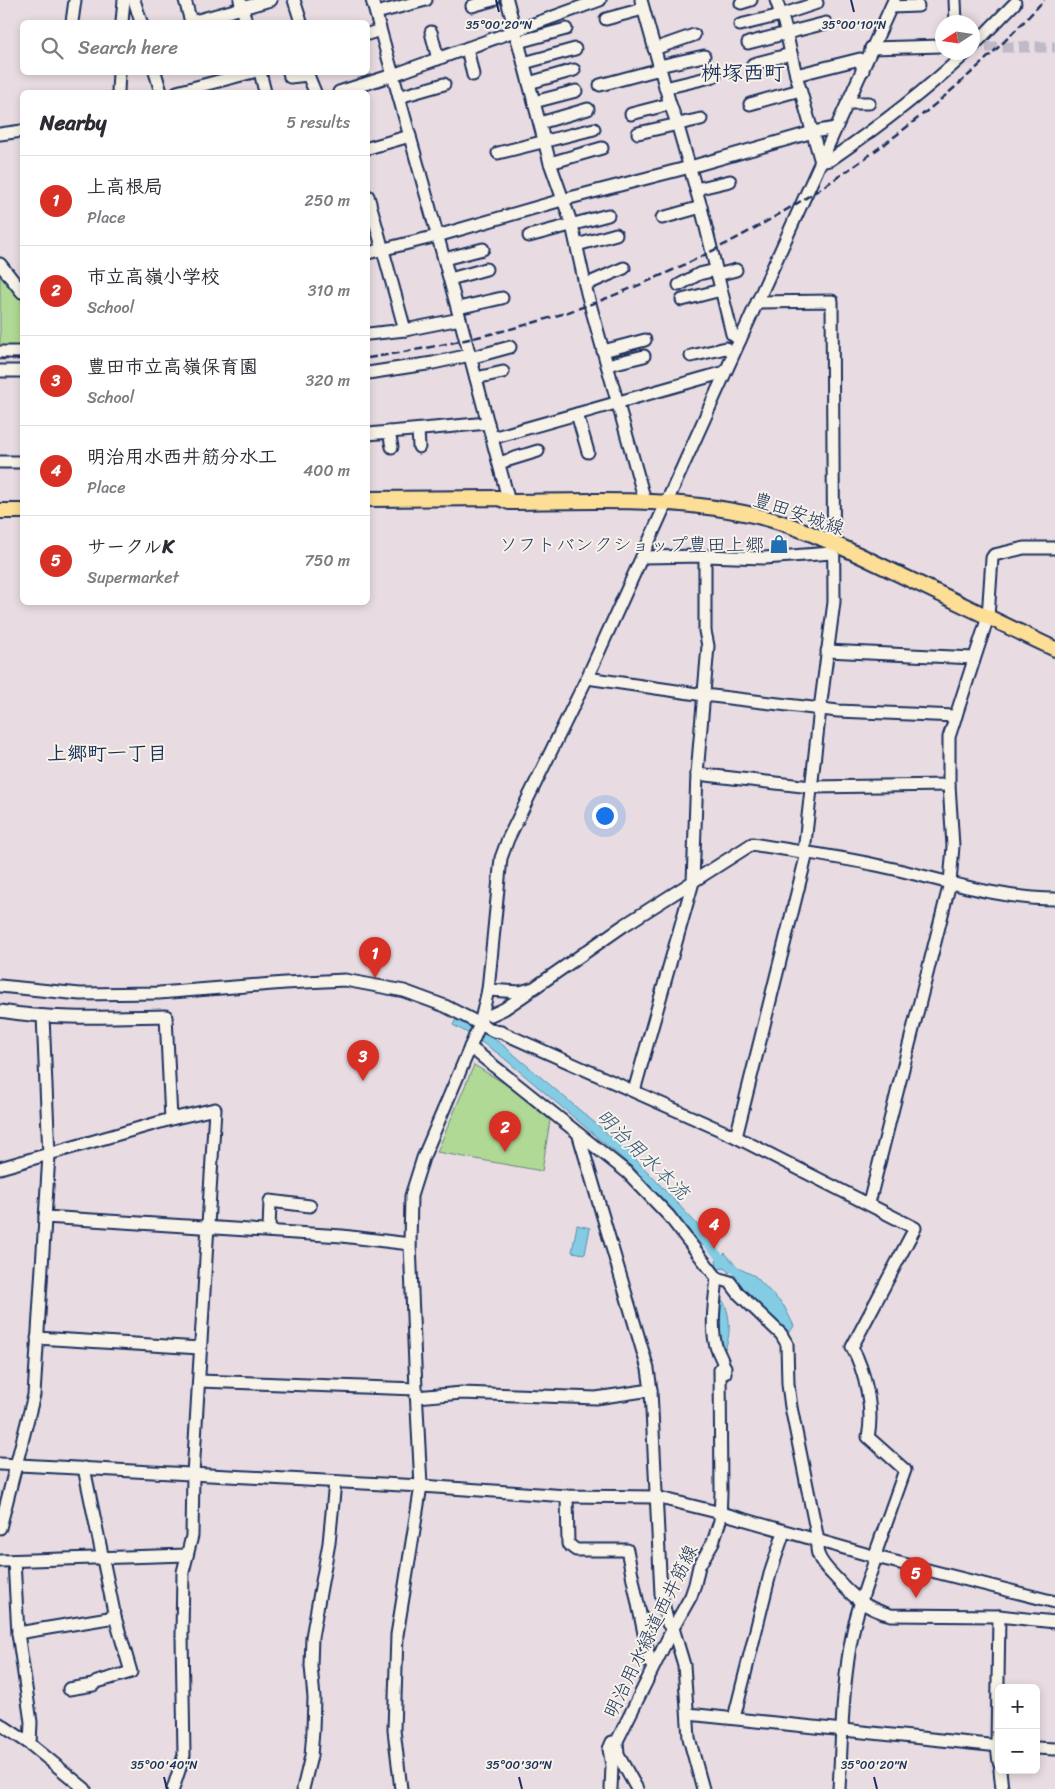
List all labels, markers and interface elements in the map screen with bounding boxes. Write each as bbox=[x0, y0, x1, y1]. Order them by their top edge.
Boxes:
text: 35°00'20"N bbox=[466, 14, 533, 36]
text: 35°00'10"N bbox=[822, 14, 887, 36]
north arrow bbox=[935, 15, 980, 60]
search box bbox=[20, 20, 370, 75]
text: Search here bbox=[78, 31, 178, 64]
icon: search bbox=[38, 34, 66, 62]
district label: 桝塚西町 bbox=[701, 54, 785, 92]
text: Nearby bbox=[40, 104, 106, 142]
text: 5 results bbox=[286, 108, 350, 137]
text: 上高根局 bbox=[87, 170, 163, 203]
text: 1 bbox=[53, 186, 59, 215]
text: 250 m bbox=[304, 186, 350, 215]
text: Place bbox=[87, 203, 126, 232]
text: 市立高嶺小学校 bbox=[87, 260, 220, 293]
text: 2 bbox=[51, 276, 61, 305]
text: 310 m bbox=[308, 276, 350, 305]
text: School bbox=[87, 293, 134, 322]
text: 豊田市立高嶺保育園 bbox=[87, 350, 258, 383]
text: 3 bbox=[52, 366, 60, 395]
text: 320 m bbox=[305, 366, 350, 395]
text: School bbox=[87, 383, 134, 412]
text: 明治用水西井筋分水工 bbox=[87, 440, 277, 473]
text: 4 bbox=[51, 456, 61, 485]
text: 400 m bbox=[303, 456, 350, 485]
text: Place bbox=[87, 473, 126, 502]
street label: 豊田安城線 bbox=[749, 482, 849, 545]
place label: ソフトバンクショップ豊田上郷 bbox=[499, 528, 764, 561]
text: サークルK bbox=[87, 530, 174, 563]
shop icon: ソフトバンクショップ豊田上郷 bbox=[768, 533, 790, 555]
text: 5 bbox=[51, 546, 61, 575]
text: 750 m bbox=[305, 546, 350, 575]
text: Supermarket bbox=[87, 563, 179, 592]
district label: 上郷町一丁目 bbox=[47, 736, 167, 771]
your location bbox=[592, 803, 618, 829]
pin: 1 bbox=[359, 937, 391, 978]
pin: 3 bbox=[347, 1040, 379, 1081]
water label: 明治用水本流 bbox=[587, 1100, 699, 1209]
pin: 2 bbox=[489, 1111, 521, 1152]
pin: 4 bbox=[698, 1208, 730, 1249]
street label: 明治用水緑道西井筋線 bbox=[594, 1539, 707, 1724]
pin: 5 bbox=[900, 1557, 932, 1598]
map controls bbox=[995, 1684, 1040, 1774]
button: + bbox=[995, 1684, 1040, 1729]
button: − bbox=[995, 1729, 1040, 1774]
text: 35°00'40"N bbox=[130, 1754, 198, 1776]
text: 35°00'30"N bbox=[486, 1754, 553, 1776]
text: 35°00'20"N bbox=[841, 1754, 908, 1776]

